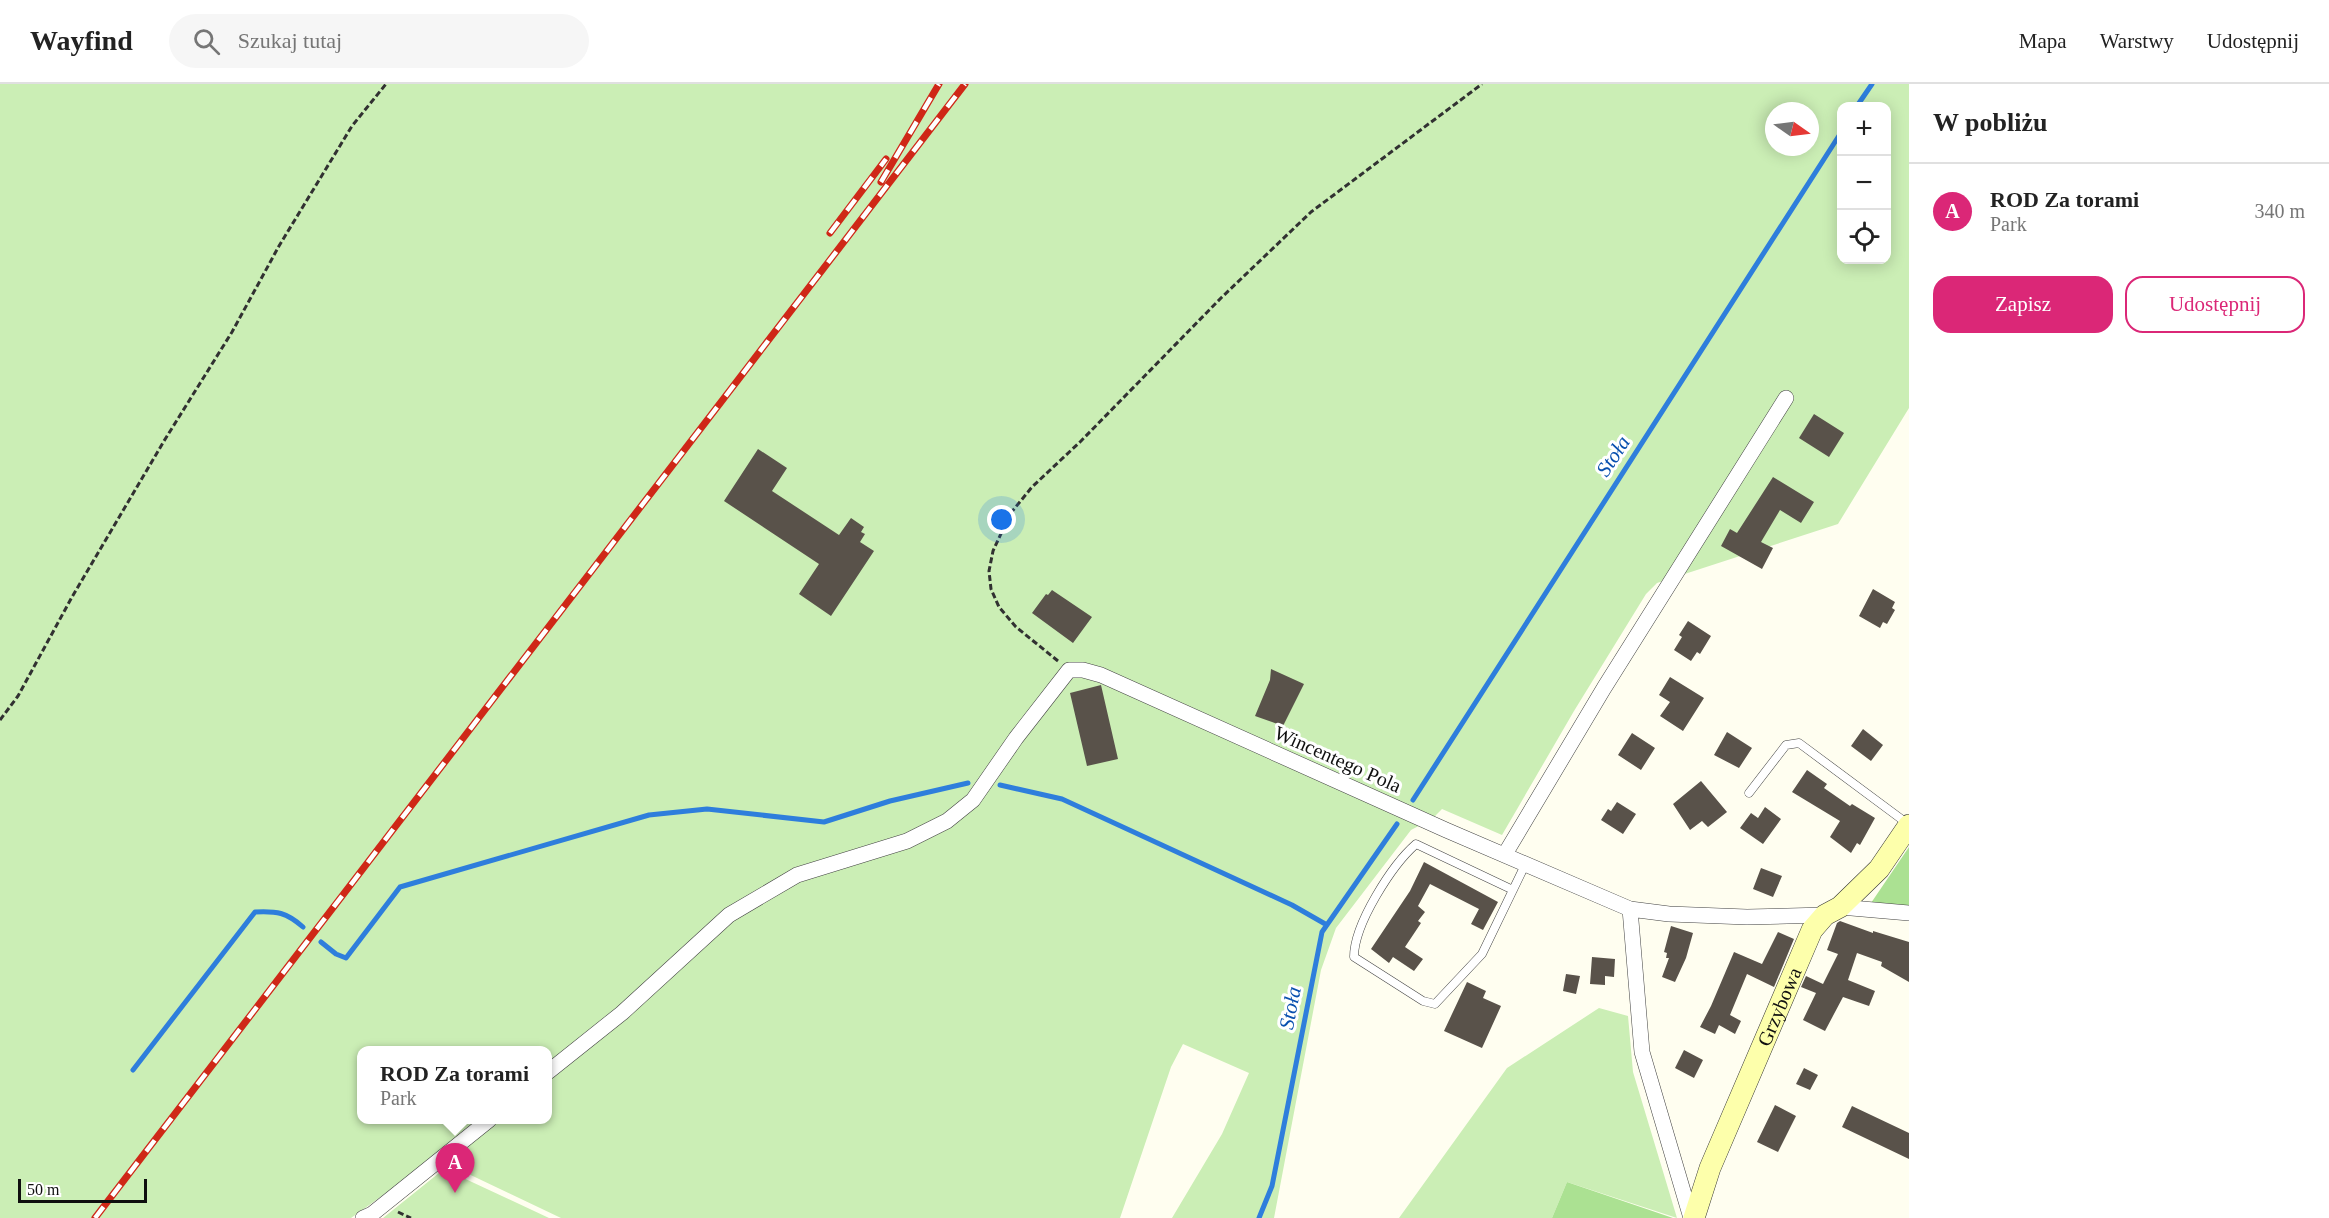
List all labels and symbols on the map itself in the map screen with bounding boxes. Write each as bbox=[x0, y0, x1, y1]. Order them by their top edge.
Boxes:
north arrow bbox=[1765, 102, 1819, 156]
water label: Stoła bbox=[1591, 431, 1635, 481]
your location bbox=[987, 505, 1016, 534]
street label: Wincentego Pola bbox=[1271, 721, 1405, 798]
street label: Grzybowa bbox=[1753, 964, 1806, 1049]
water label: Stoła bbox=[1274, 985, 1306, 1031]
pin: A bbox=[436, 1144, 474, 1193]
scale bar bbox=[18, 1176, 147, 1204]

